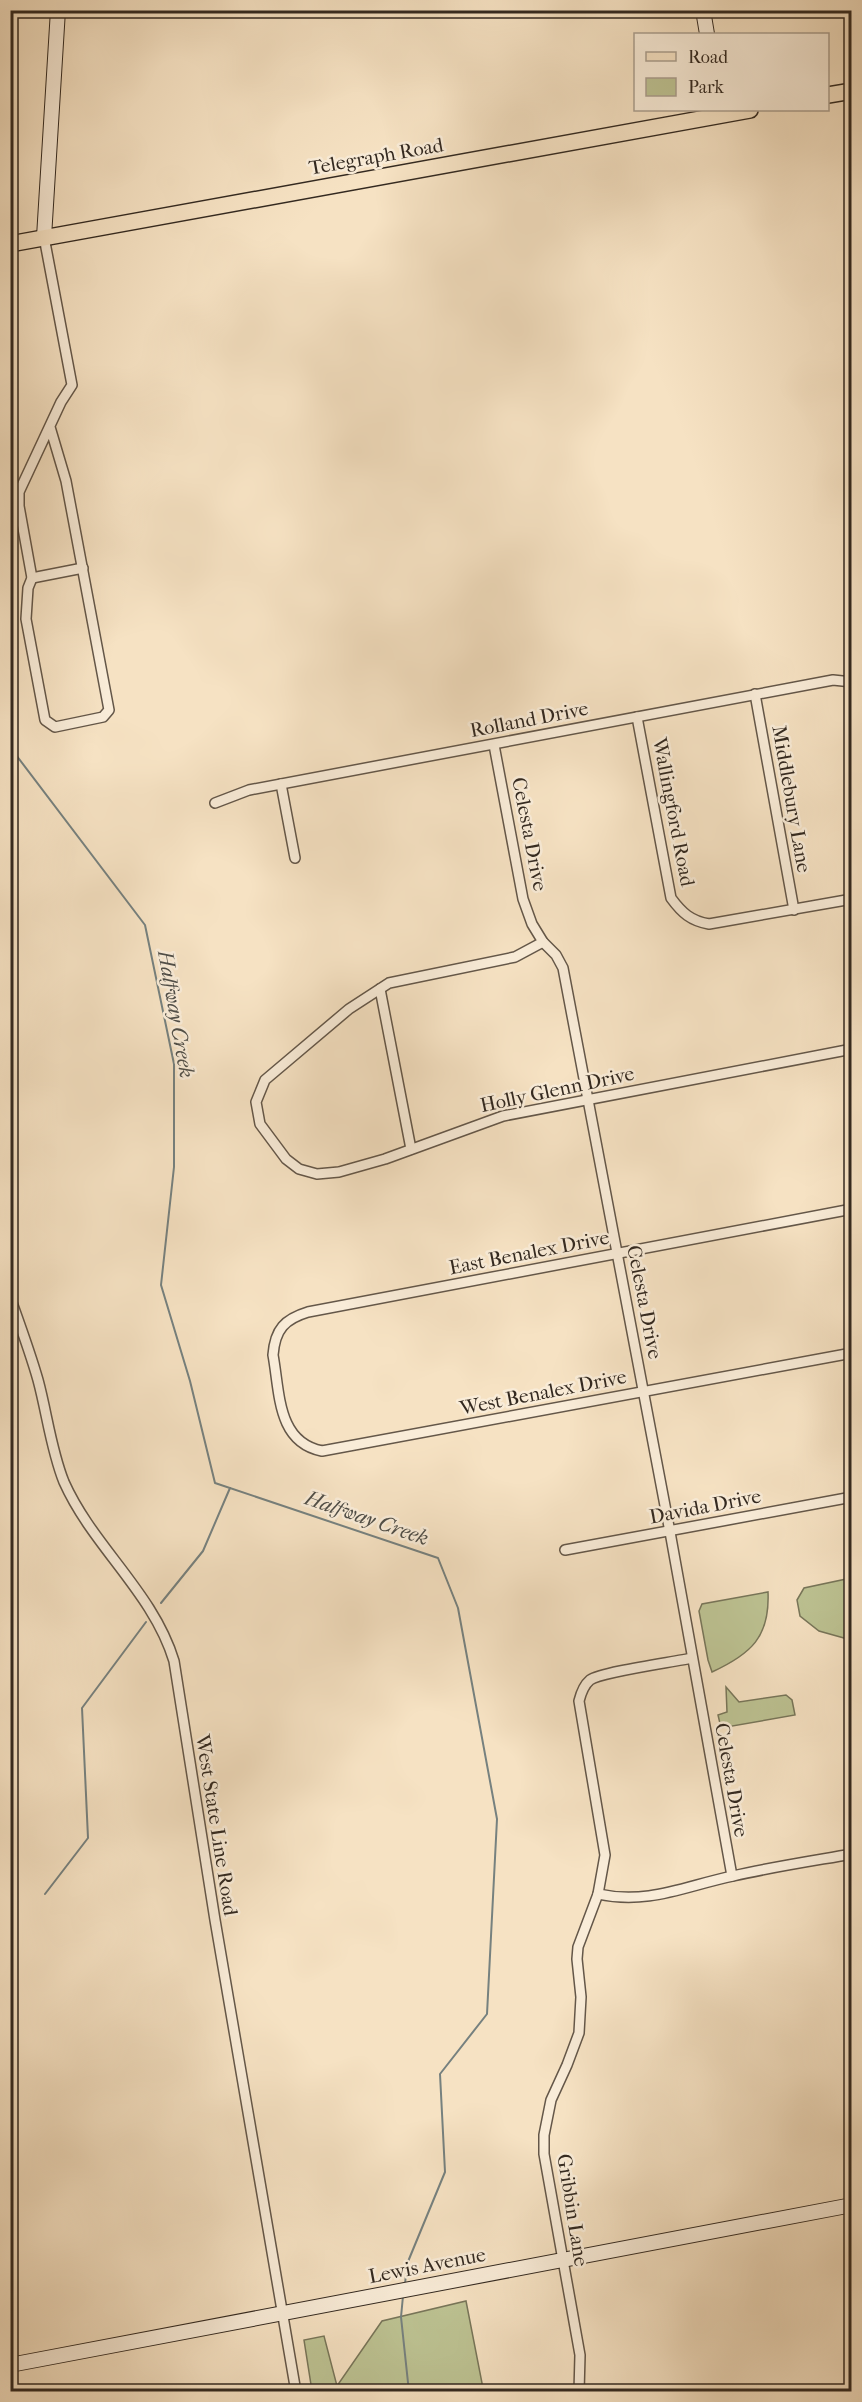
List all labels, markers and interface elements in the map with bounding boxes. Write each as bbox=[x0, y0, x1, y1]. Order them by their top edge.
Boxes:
legend bbox=[634, 33, 829, 111]
text: Road bbox=[688, 47, 728, 68]
text: Park bbox=[688, 77, 725, 98]
street label: Telegraph Road bbox=[307, 133, 446, 180]
street label: Rolland Drive bbox=[468, 697, 590, 742]
street label: Middlebury Lane bbox=[767, 724, 816, 875]
street label: Wallingford Road bbox=[648, 735, 699, 890]
street label: Celesta Drive bbox=[507, 775, 552, 893]
water label: Halfway Creek bbox=[153, 947, 199, 1080]
street label: Holly Glenn Drive bbox=[478, 1062, 636, 1117]
street label: East Benalex Drive bbox=[447, 1226, 611, 1279]
street label: Celesta Drive bbox=[622, 1243, 667, 1361]
street label: West Benalex Drive bbox=[457, 1365, 629, 1420]
street label: Davida Drive bbox=[647, 1484, 763, 1529]
water label: Halfway Creek bbox=[301, 1485, 432, 1550]
street label: Celesta Drive bbox=[710, 1721, 753, 1839]
street label: West State Line Road bbox=[191, 1732, 242, 1918]
street label: Gribbin Lane bbox=[552, 2152, 593, 2268]
street label: Lewis Avenue bbox=[367, 2243, 488, 2288]

